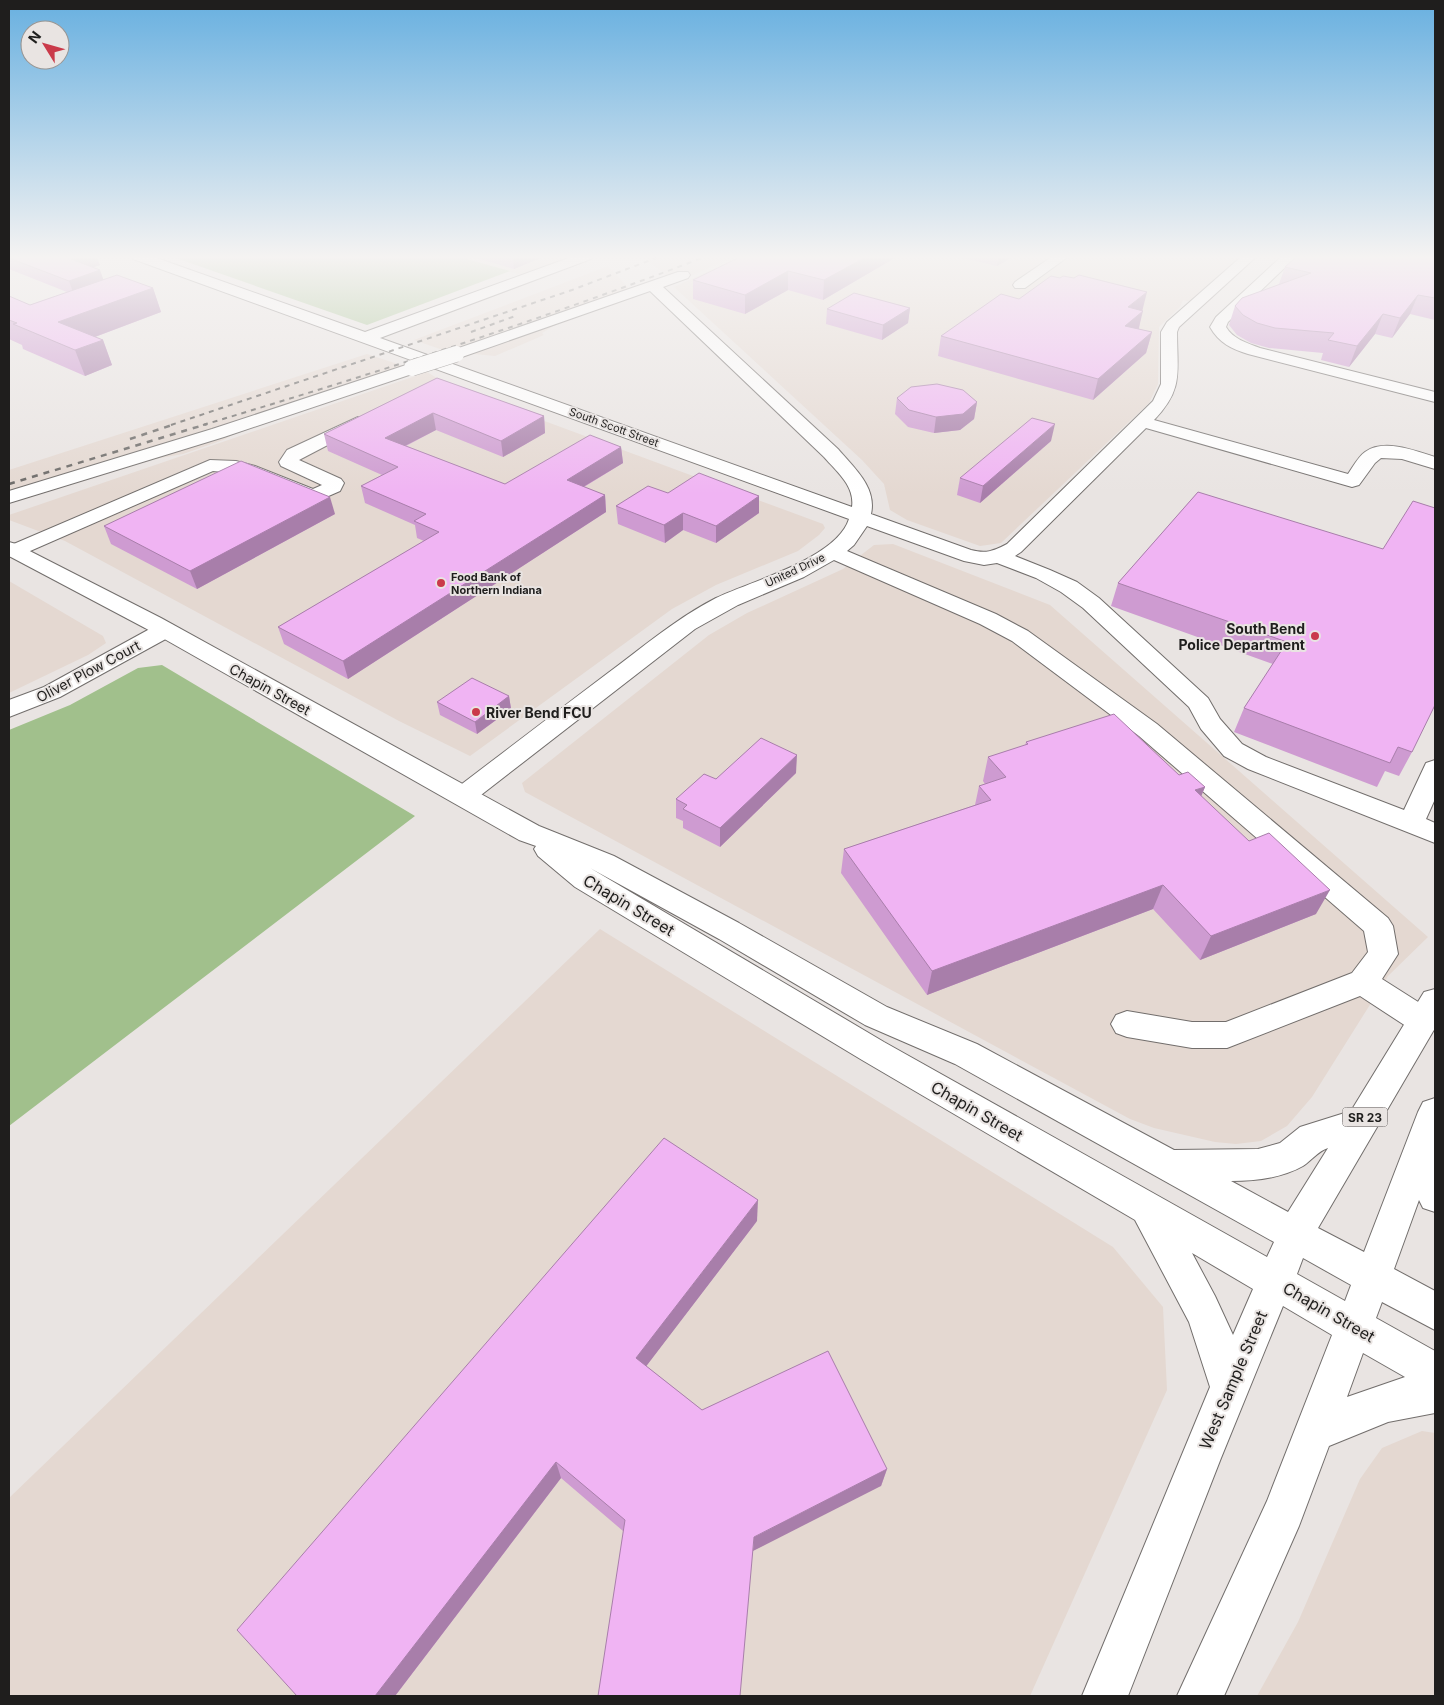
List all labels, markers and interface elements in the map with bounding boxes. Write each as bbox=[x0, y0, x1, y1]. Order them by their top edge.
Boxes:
north arrow bbox=[20, 20, 70, 70]
text: N bbox=[24, 27, 44, 46]
street label: South Scott Street bbox=[567, 404, 661, 450]
street label: United Drive bbox=[763, 550, 827, 590]
place label: Food Bank of Northern Indiana bbox=[451, 570, 542, 597]
marker: Food Bank of Northern Indiana bbox=[435, 577, 447, 589]
place label: South Bend Police Department bbox=[1178, 620, 1305, 653]
marker: South Bend Police Department bbox=[1309, 630, 1321, 642]
street label: Oliver Plow Court bbox=[33, 636, 143, 706]
street label: Chapin Street bbox=[227, 660, 314, 718]
place label: River Bend FCU bbox=[486, 704, 592, 721]
marker: River Bend FCU bbox=[470, 706, 482, 718]
street label: Chapin Street bbox=[580, 870, 678, 940]
street label: Chapin Street bbox=[927, 1077, 1027, 1145]
road number: SR 23 bbox=[1342, 1108, 1388, 1126]
street label: Chapin Street bbox=[1279, 1278, 1379, 1346]
street label: West Sample Street bbox=[1195, 1308, 1271, 1452]

